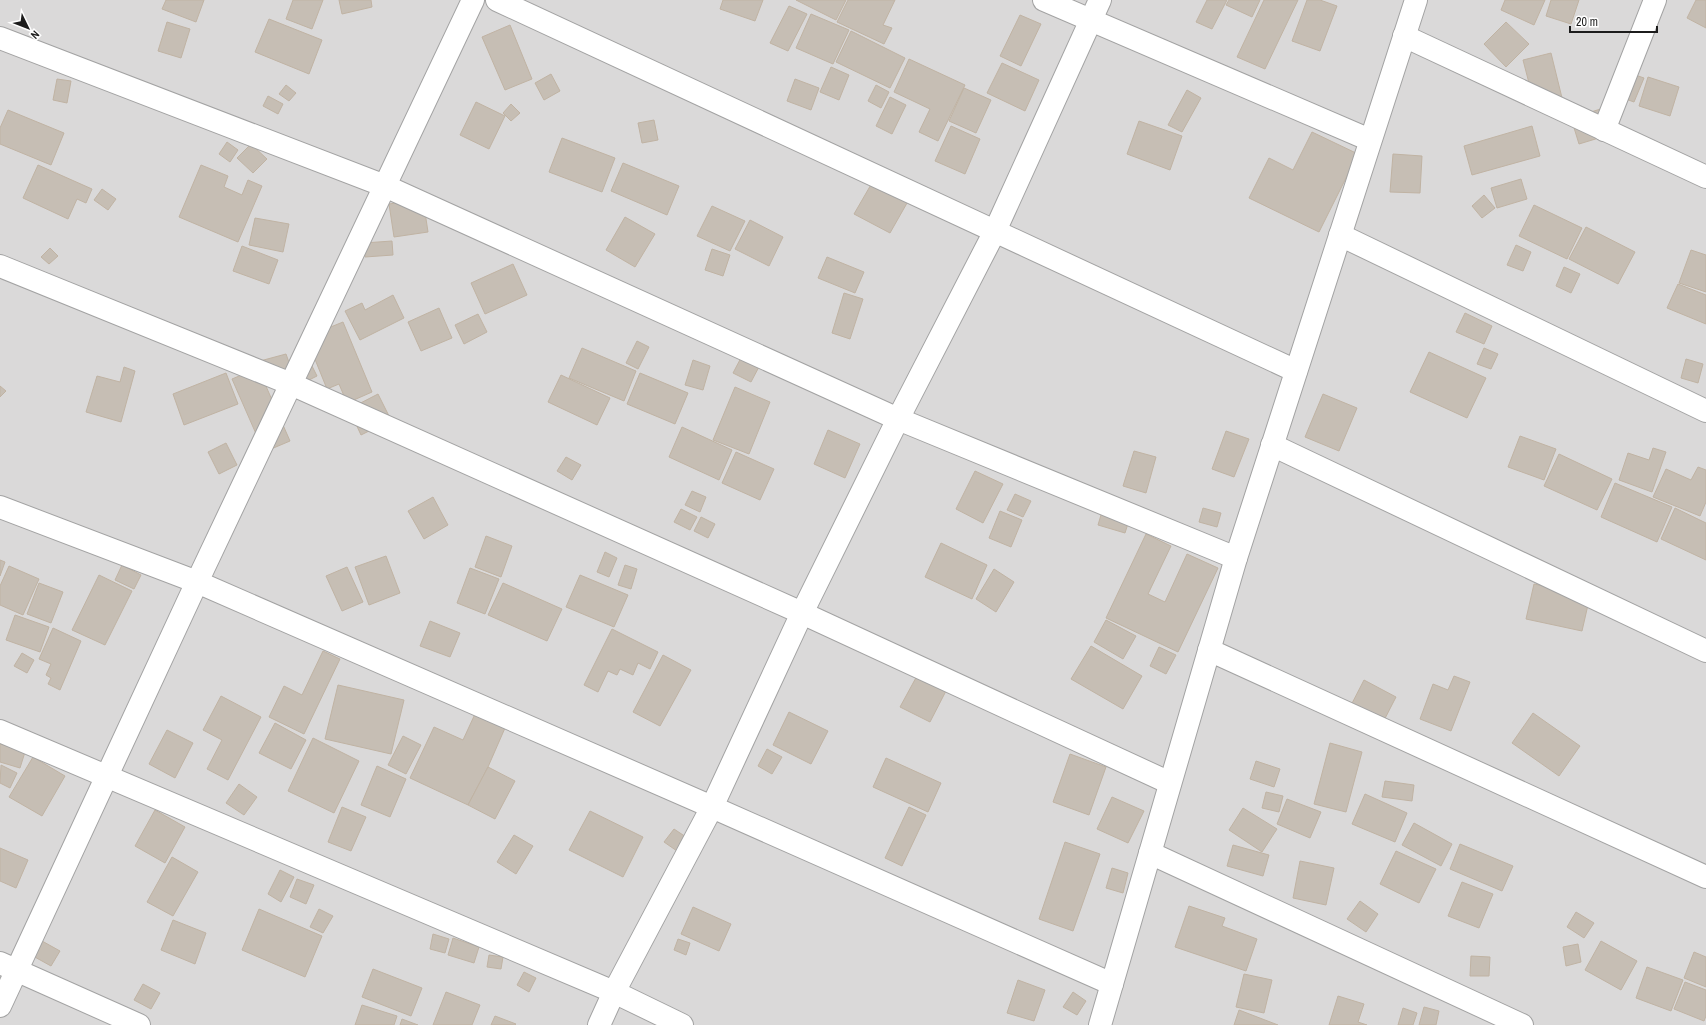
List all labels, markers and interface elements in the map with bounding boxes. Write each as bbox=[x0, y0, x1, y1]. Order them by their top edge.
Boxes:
north arrow bbox=[8, 8, 48, 48]
scale bar bbox=[1570, 8, 1657, 34]
text: 20 m bbox=[1576, 14, 1598, 30]
text: N bbox=[28, 28, 43, 42]

